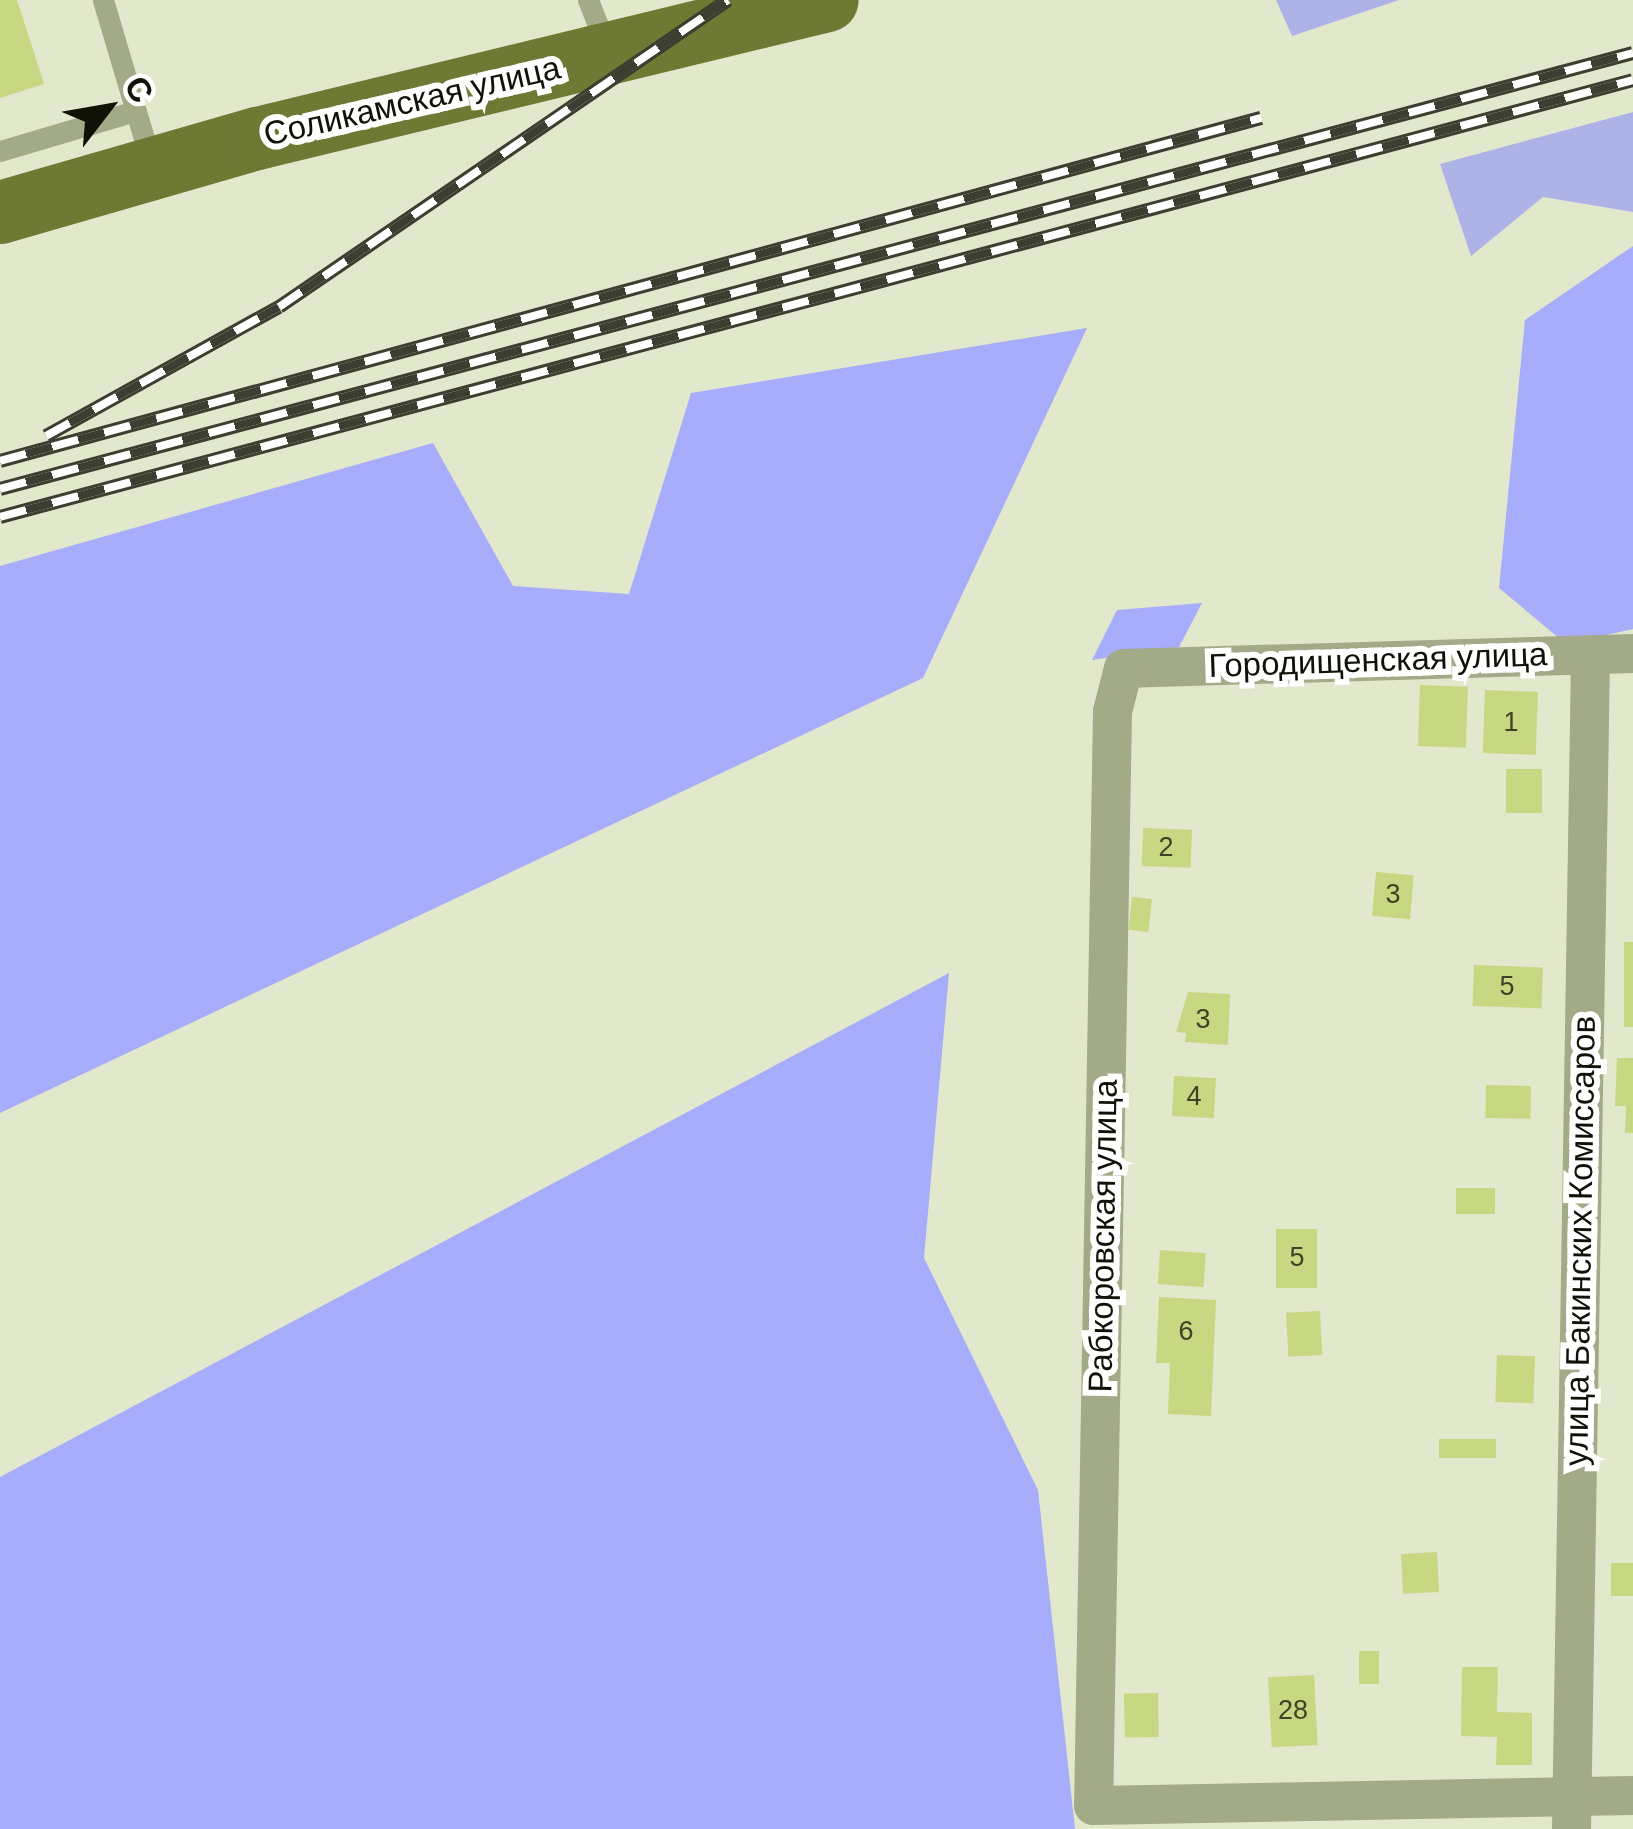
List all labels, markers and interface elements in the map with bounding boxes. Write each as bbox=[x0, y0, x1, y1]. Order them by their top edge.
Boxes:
north arrow bbox=[48, 48, 168, 168]
street label: Соликамская улица bbox=[260, 48, 564, 154]
text: С bbox=[117, 69, 161, 109]
street label: Городищенская улица bbox=[1208, 634, 1548, 686]
house number: 1 bbox=[1503, 707, 1519, 739]
house number: 2 bbox=[1158, 832, 1174, 864]
house number: 3 bbox=[1385, 879, 1401, 911]
house number: 5 bbox=[1499, 971, 1515, 1003]
house number: 3 bbox=[1195, 1004, 1211, 1036]
street label: улица Бакинских Комиссаров bbox=[1556, 1016, 1604, 1466]
street label: Рабкоровская улица bbox=[1080, 1079, 1126, 1393]
house number: 4 bbox=[1186, 1081, 1202, 1113]
house number: 5 bbox=[1289, 1242, 1305, 1274]
house number: 6 bbox=[1178, 1316, 1194, 1348]
house number: 28 bbox=[1278, 1695, 1308, 1727]

